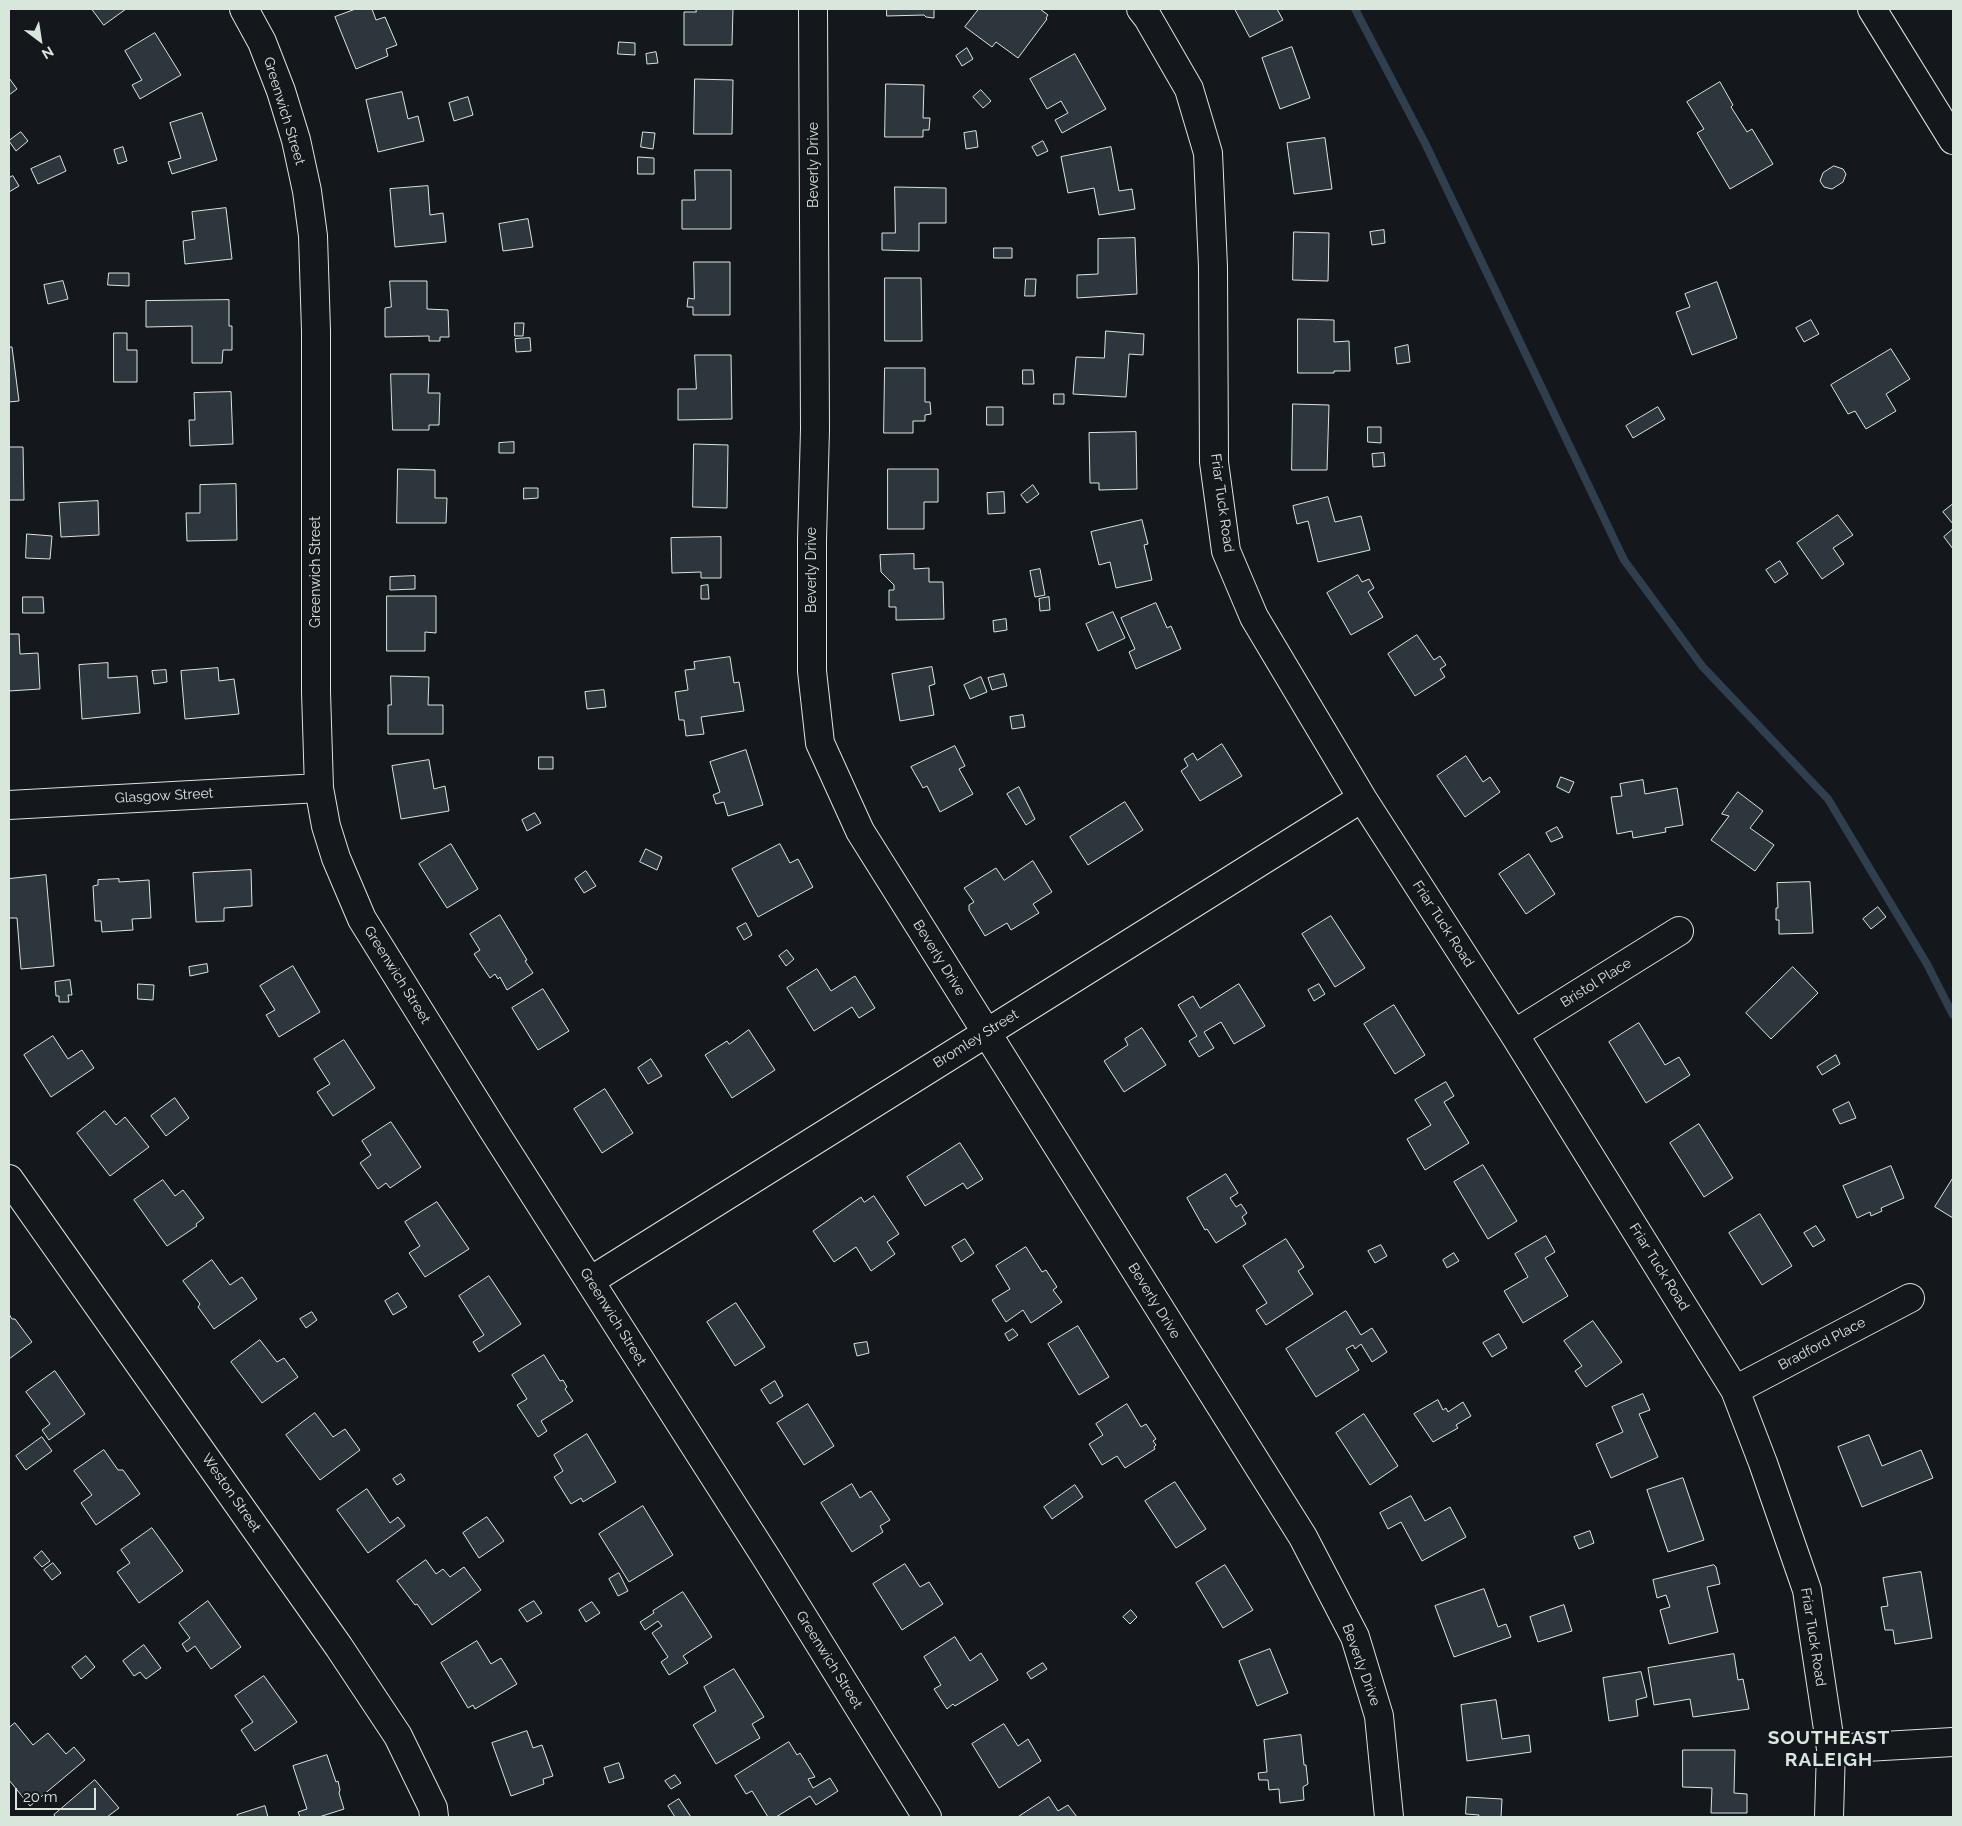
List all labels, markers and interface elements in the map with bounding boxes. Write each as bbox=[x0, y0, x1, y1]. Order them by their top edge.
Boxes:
north arrow bbox=[15, 15, 65, 65]
text: N bbox=[39, 43, 56, 62]
street label: Greenwich Street bbox=[260, 55, 308, 167]
street label: Beverly Drive bbox=[806, 122, 822, 208]
street label: Friar Tuck Road bbox=[1207, 452, 1237, 554]
street label: Greenwich Street bbox=[308, 516, 324, 628]
street label: Beverly Drive bbox=[804, 527, 820, 613]
street label: Glasgow Street bbox=[114, 785, 214, 807]
street label: Friar Tuck Road bbox=[1409, 878, 1477, 970]
street label: Beverly Drive bbox=[909, 917, 969, 999]
street label: Greenwich Street bbox=[360, 923, 434, 1027]
street label: Bristol Place bbox=[1557, 955, 1635, 1011]
street label: Bromley Street bbox=[930, 1006, 1022, 1072]
street label: Friar Tuck Road bbox=[1625, 1220, 1693, 1314]
street label: Beverly Drive bbox=[1124, 1260, 1184, 1342]
street label: Greenwich Street bbox=[576, 1265, 650, 1369]
street label: Bradford Place bbox=[1776, 1314, 1868, 1374]
street label: Weston Street bbox=[198, 1450, 264, 1536]
street label: Friar Tuck Road bbox=[1797, 1586, 1829, 1688]
street label: Greenwich Street bbox=[792, 1608, 866, 1712]
street label: Beverly Drive bbox=[1338, 1622, 1384, 1708]
district label: SOUTHEAST RALEIGH bbox=[1767, 1727, 1891, 1771]
scale bar bbox=[18, 1778, 99, 1810]
text: 20 m bbox=[23, 1788, 58, 1806]

